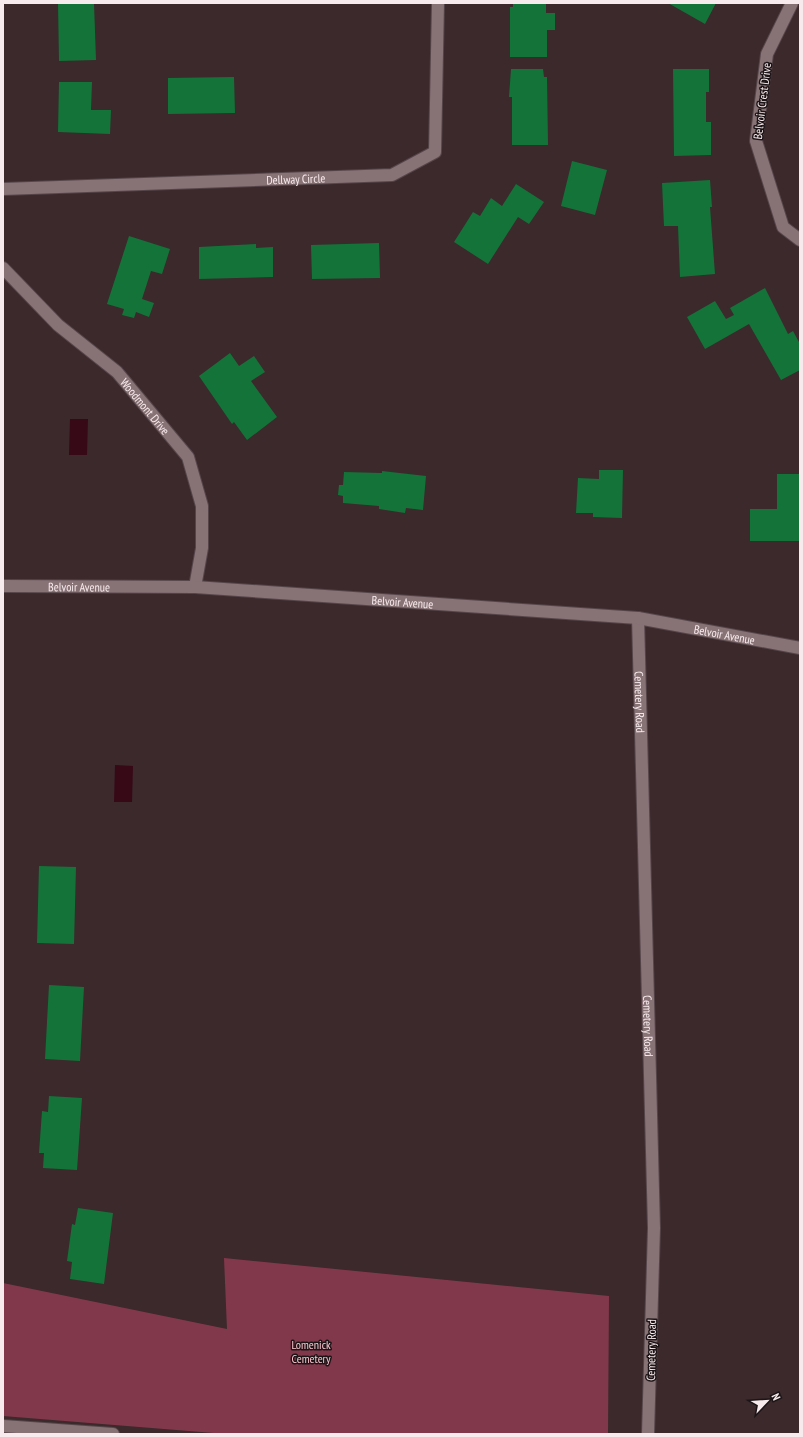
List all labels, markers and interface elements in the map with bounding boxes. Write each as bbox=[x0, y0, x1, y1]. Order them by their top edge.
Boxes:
street label: Belvoir Crest Drive bbox=[750, 62, 774, 140]
street label: Dellway Circle bbox=[266, 170, 326, 187]
street label: Woodmont Drive bbox=[117, 375, 173, 437]
street label: Belvoir Avenue bbox=[48, 579, 110, 594]
street label: Belvoir Avenue bbox=[371, 592, 434, 611]
street label: Belvoir Avenue bbox=[693, 621, 756, 647]
street label: Cemetery Road bbox=[632, 671, 649, 733]
street label: Cemetery Road bbox=[640, 995, 657, 1057]
street label: Cemetery Road bbox=[643, 1319, 659, 1381]
park label: Lomenick Cemetery bbox=[291, 1337, 331, 1366]
north arrow bbox=[747, 1381, 787, 1421]
text: N bbox=[768, 1391, 784, 1402]

